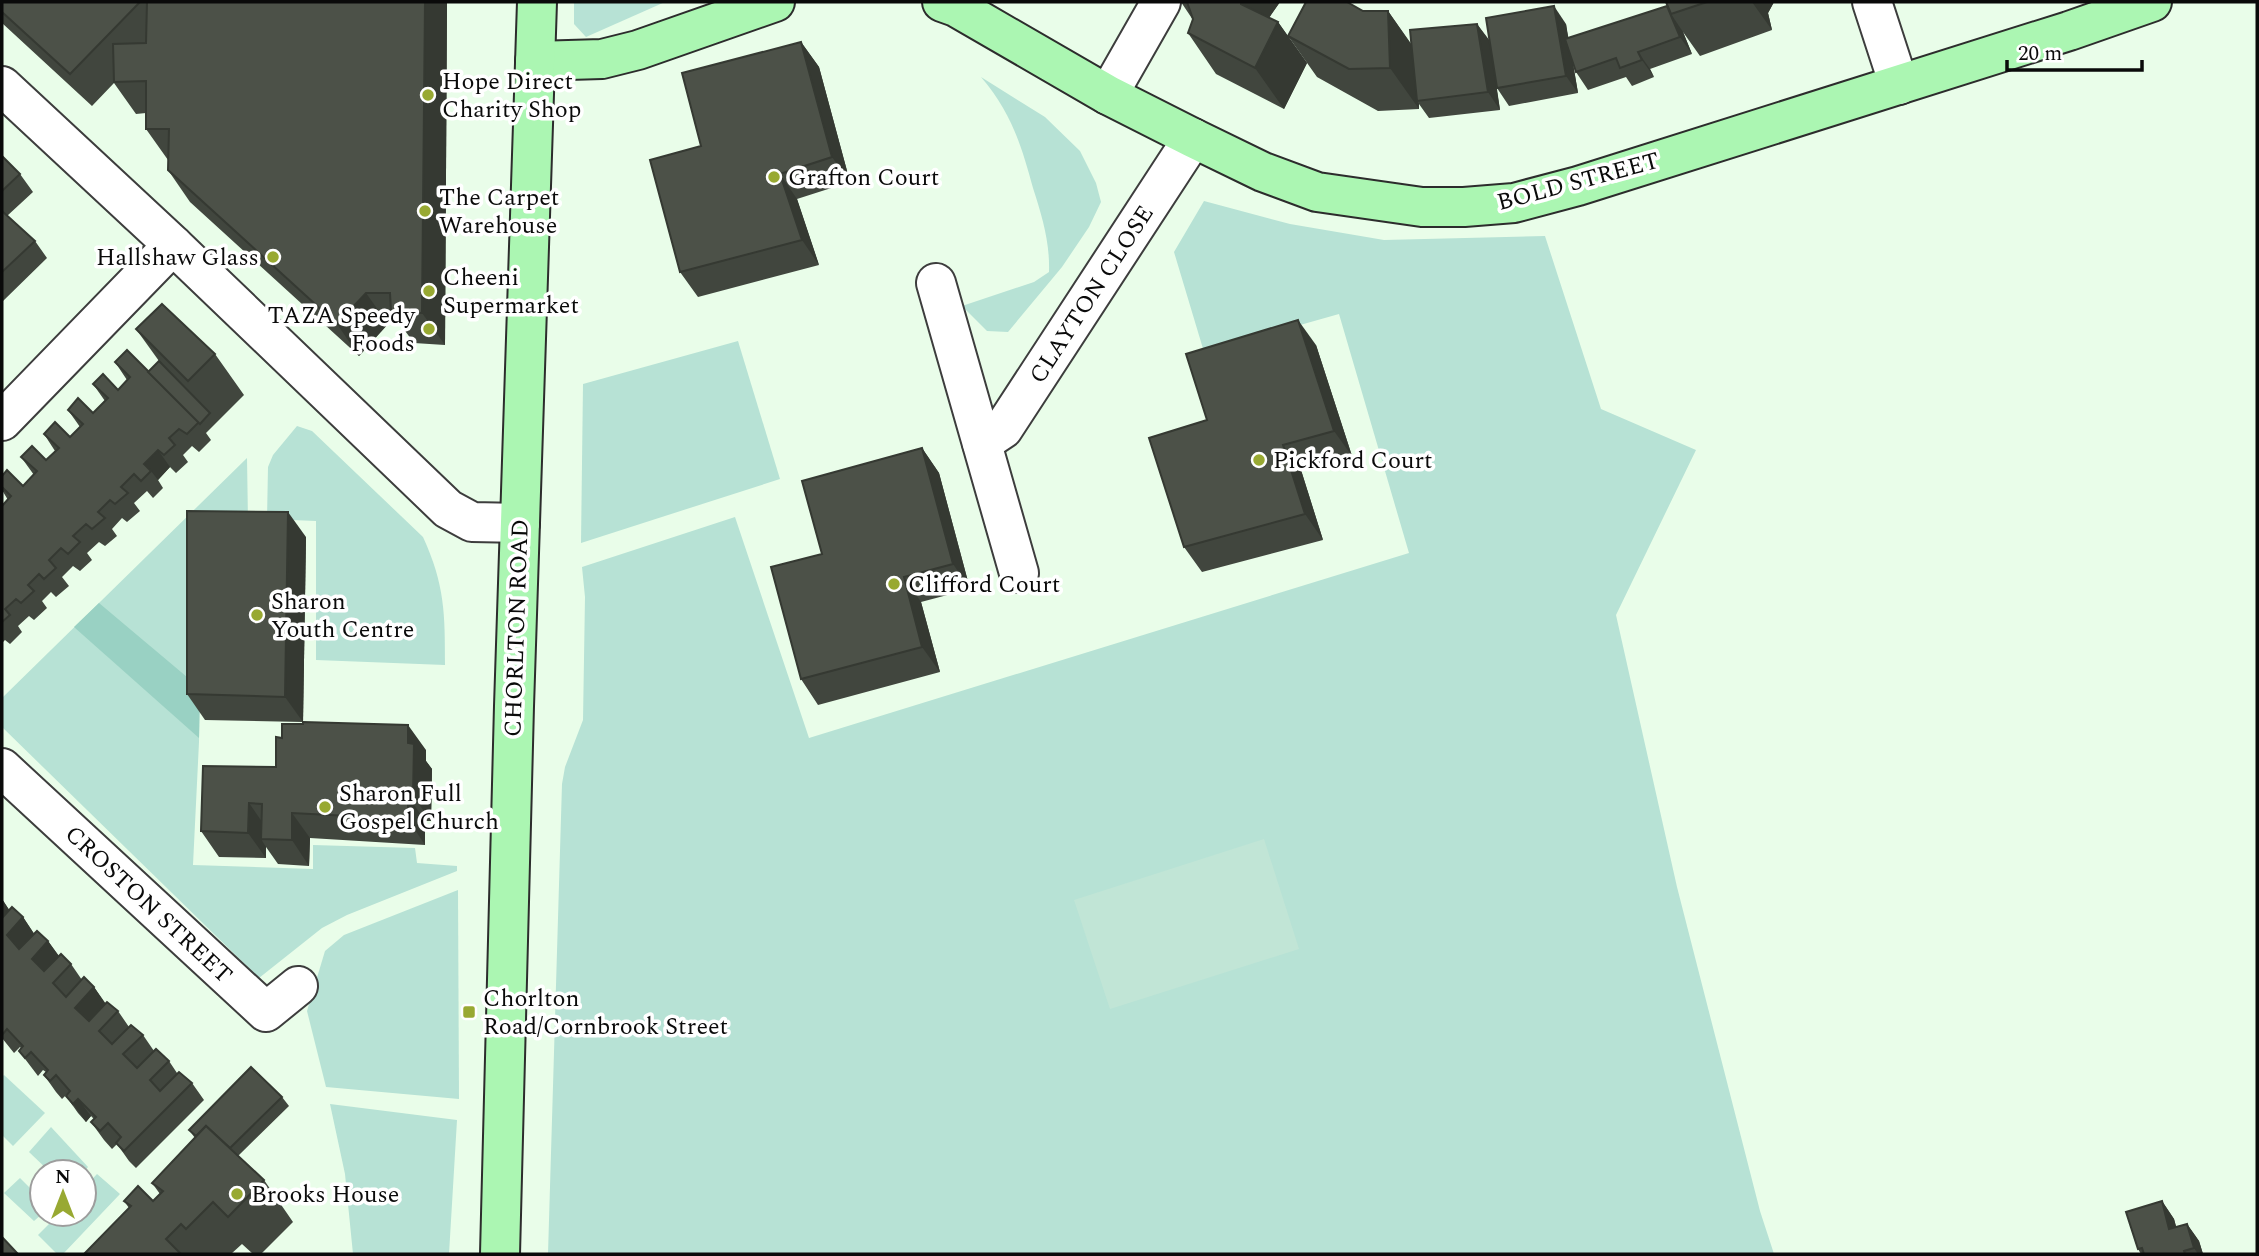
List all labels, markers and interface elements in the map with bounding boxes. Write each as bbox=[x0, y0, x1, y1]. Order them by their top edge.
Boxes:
scale bar bbox=[2007, 28, 2142, 72]
text: 20 m bbox=[2018, 38, 2062, 70]
place label: Hope Direct Charity Shop bbox=[442, 64, 581, 128]
marker: Hope Direct Charity Shop bbox=[420, 87, 436, 103]
street label: BOLD STREET bbox=[1493, 143, 1664, 221]
place label: Grafton Court bbox=[788, 160, 939, 196]
marker: Grafton Court bbox=[766, 169, 782, 185]
place label: The Carpet Warehouse bbox=[439, 180, 559, 244]
street label: CLAYTON CLOSE bbox=[1021, 198, 1163, 391]
marker: The Carpet Warehouse bbox=[417, 203, 433, 219]
place label: Hallshaw Glass bbox=[96, 240, 259, 276]
marker: Hallshaw Glass bbox=[265, 249, 281, 265]
place label: Cheeni Supermarket bbox=[443, 260, 579, 324]
marker: Cheeni Supermarket bbox=[421, 283, 437, 299]
place label: TAZA Speedy Foods bbox=[267, 298, 416, 362]
marker: TAZA Speedy Foods bbox=[421, 321, 437, 337]
place label: Pickford Court bbox=[1273, 443, 1432, 479]
marker: Pickford Court bbox=[1251, 452, 1267, 468]
street label: CHORLTON ROAD bbox=[495, 519, 539, 738]
place label: Clifford Court bbox=[908, 567, 1060, 603]
marker: Clifford Court bbox=[886, 576, 902, 592]
place label: Sharon Youth Centre bbox=[271, 584, 414, 648]
marker: Sharon Youth Centre bbox=[249, 607, 265, 623]
place label: Sharon Full Gospel Church bbox=[339, 776, 499, 840]
marker: Sharon Full Gospel Church bbox=[317, 799, 333, 815]
street label: CROSTON STREET bbox=[56, 817, 240, 992]
place label: Chorlton Road/Cornbrook Street bbox=[483, 981, 728, 1045]
marker: Chorlton Road/Cornbrook Street bbox=[461, 1004, 477, 1020]
north arrow bbox=[28, 1158, 98, 1228]
text: N bbox=[55, 1163, 71, 1192]
place label: Brooks House bbox=[251, 1177, 400, 1213]
marker: Brooks House bbox=[229, 1186, 245, 1202]

